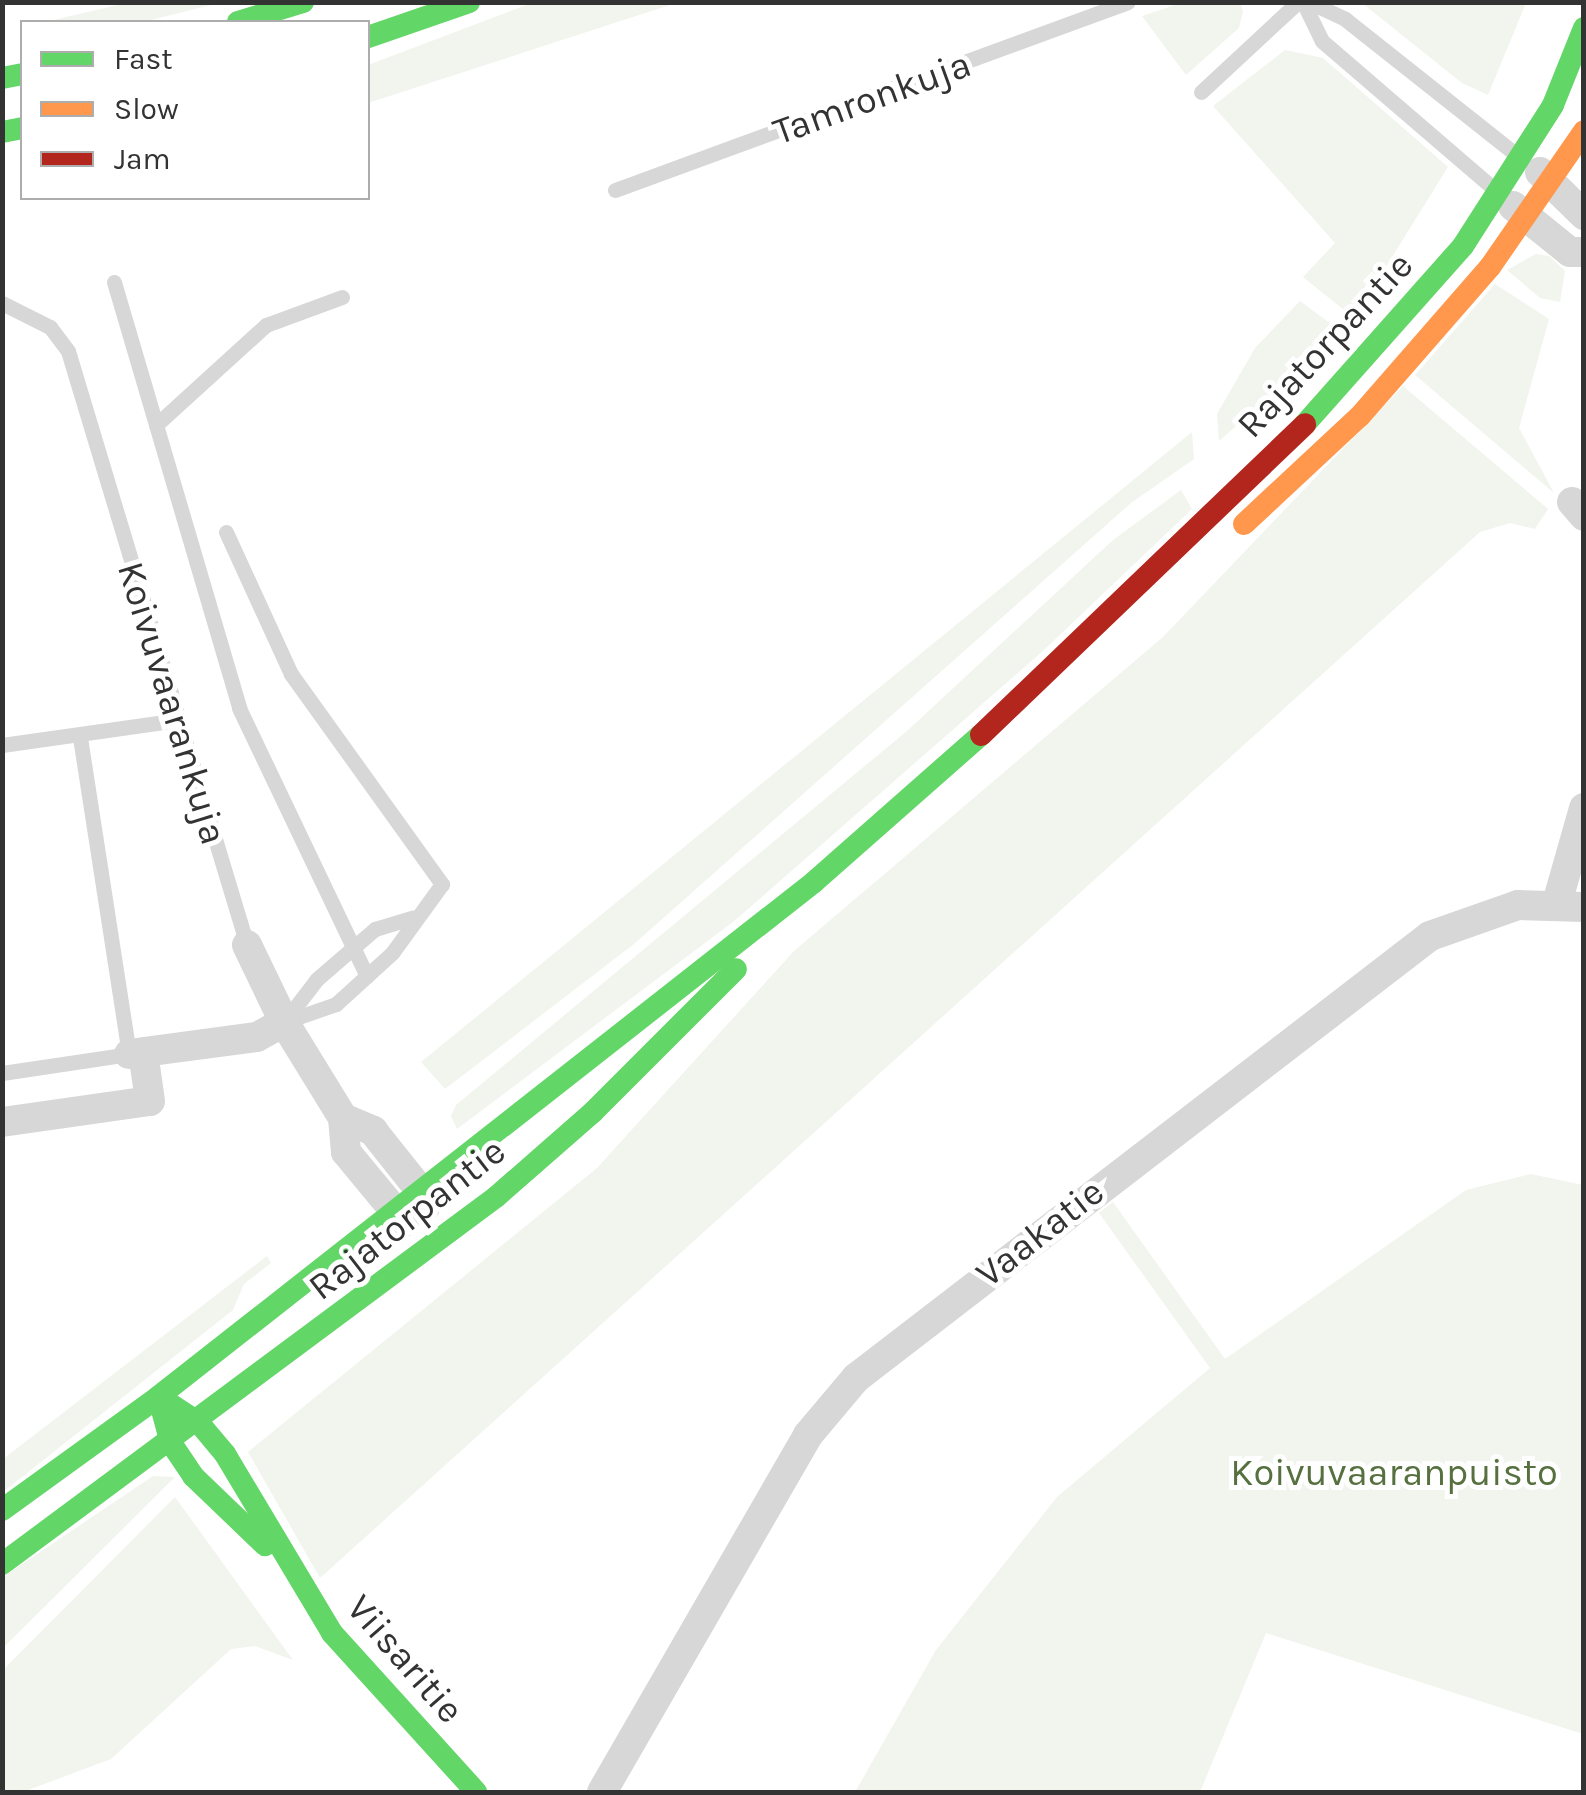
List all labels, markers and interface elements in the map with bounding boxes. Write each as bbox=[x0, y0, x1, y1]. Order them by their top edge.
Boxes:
legend bbox=[20, 20, 370, 200]
text: Fast bbox=[114, 41, 173, 77]
street label: Tamronkuja bbox=[767, 41, 977, 155]
text: Slow bbox=[114, 91, 179, 127]
text: Jam bbox=[114, 141, 171, 177]
street label: Rajatorpantie bbox=[1228, 243, 1422, 447]
street label: Koivuvaarankuja bbox=[107, 556, 237, 850]
street label: Rajatorpantie bbox=[300, 1128, 514, 1310]
street label: Vaakatie bbox=[967, 1169, 1113, 1297]
park label: Koivuvaaranpuisto bbox=[1230, 1450, 1558, 1496]
street label: Viisaritie bbox=[337, 1586, 473, 1732]

